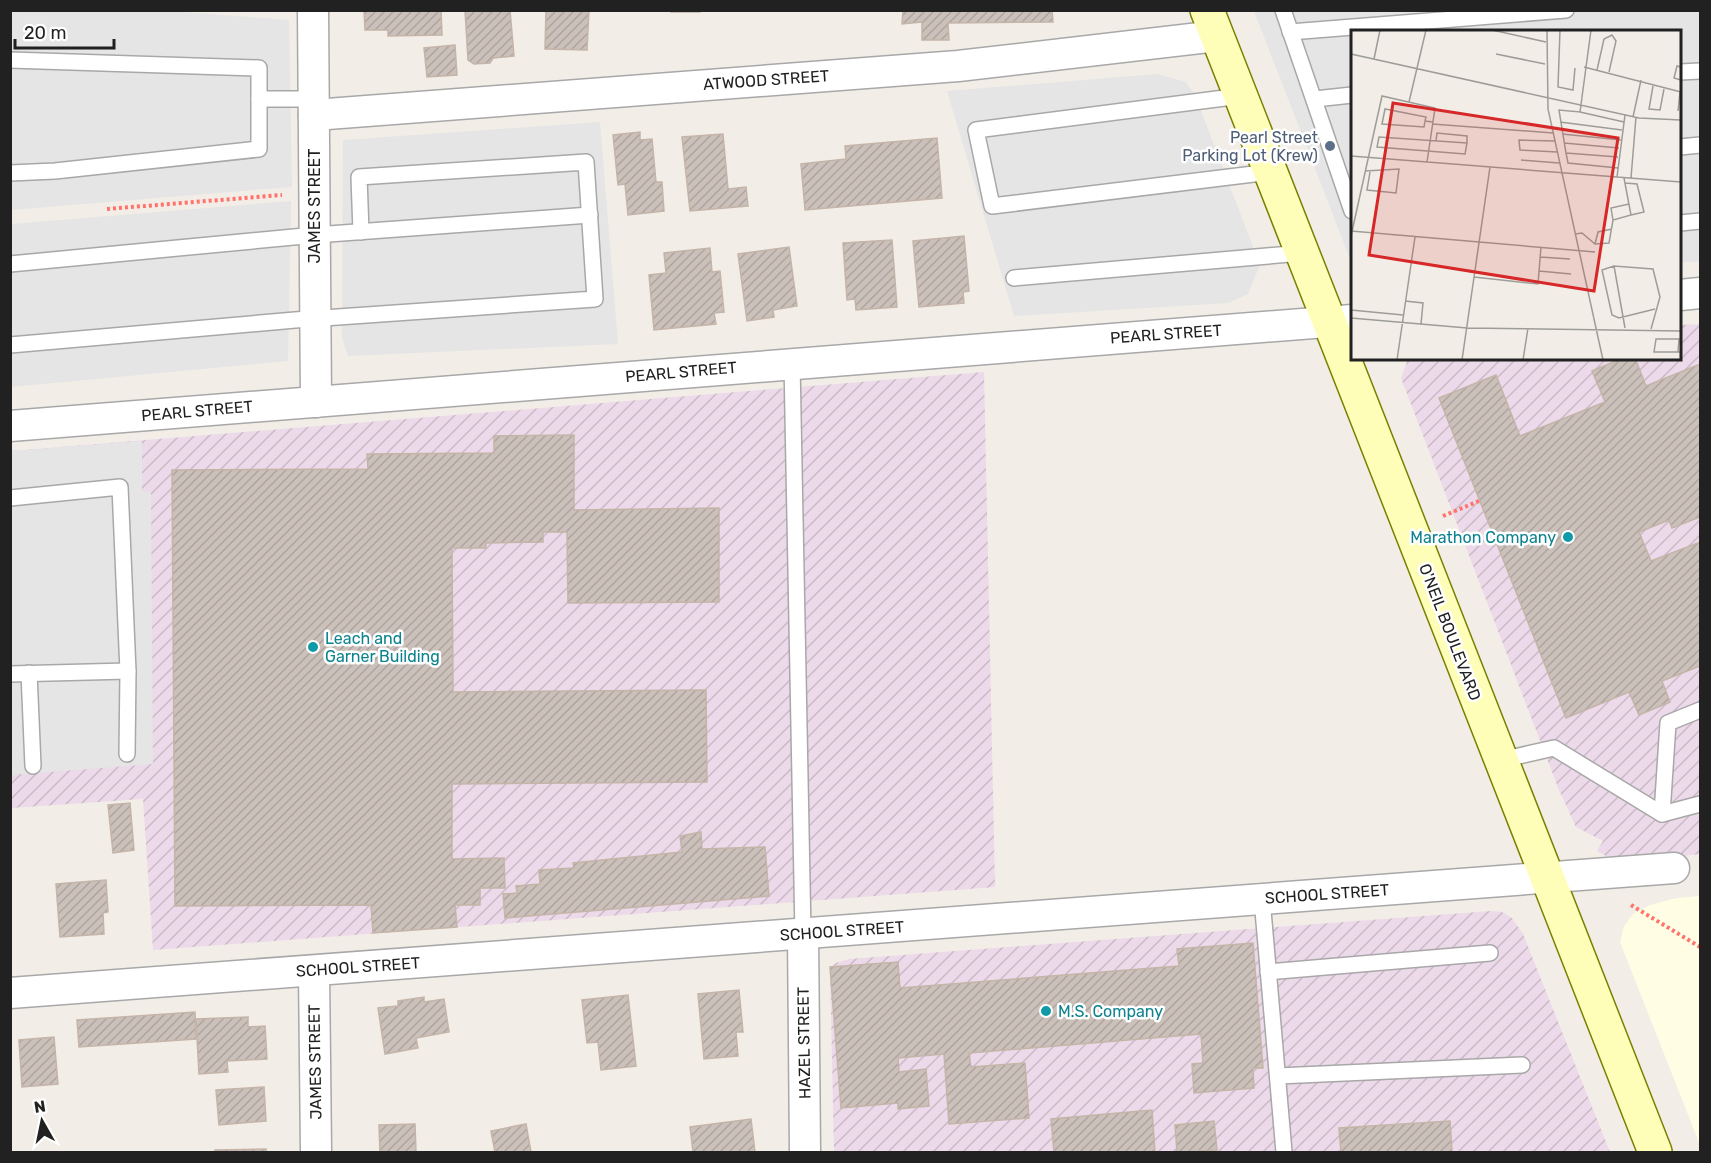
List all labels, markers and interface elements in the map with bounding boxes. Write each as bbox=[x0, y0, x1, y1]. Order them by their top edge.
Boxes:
scale bar bbox=[15, 12, 114, 50]
text: 20 m bbox=[24, 22, 66, 44]
inset map bbox=[1351, 30, 1681, 360]
street label: ATWOOD STREET bbox=[702, 66, 830, 94]
place label: Pearl Street Parking Lot (Krew) bbox=[1182, 128, 1318, 165]
marker: Pearl Street Parking Lot (Krew) bbox=[1323, 139, 1337, 153]
street label: JAMES STREET bbox=[305, 148, 324, 264]
street label: PEARL STREET bbox=[1110, 321, 1222, 347]
street label: PEARL STREET bbox=[624, 358, 738, 386]
street label: PEARL STREET bbox=[140, 397, 254, 425]
place label: Marathon Company bbox=[1410, 528, 1556, 547]
marker: Marathon Company bbox=[1561, 530, 1575, 544]
street label: O'NEIL BOULEVARD bbox=[1415, 561, 1485, 703]
place label: Leach and Garner Building bbox=[325, 629, 440, 666]
marker: Leach and Garner Building bbox=[306, 640, 320, 654]
street label: SCHOOL STREET bbox=[1264, 880, 1390, 908]
street label: SCHOOL STREET bbox=[779, 917, 905, 945]
street label: SCHOOL STREET bbox=[295, 953, 421, 981]
street label: HAZEL STREET bbox=[794, 987, 814, 1099]
place label: M.S. Company bbox=[1058, 1002, 1163, 1021]
street label: JAMES STREET bbox=[304, 1004, 326, 1120]
marker: M.S. Company bbox=[1039, 1004, 1053, 1018]
north arrow bbox=[12, 1091, 72, 1151]
text: N bbox=[33, 1096, 47, 1117]

